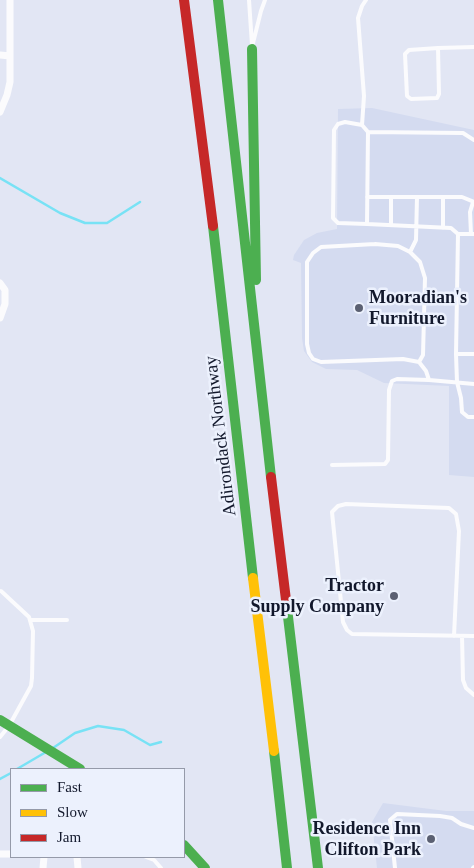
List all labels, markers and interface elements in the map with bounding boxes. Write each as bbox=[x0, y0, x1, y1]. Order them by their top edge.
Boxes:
place label: Mooradian's Furniture bbox=[369, 287, 467, 330]
marker: Mooradian's Furniture bbox=[353, 302, 365, 314]
street label: Adirondack Northway bbox=[200, 355, 242, 517]
place label: Tractor Supply Company bbox=[250, 575, 384, 618]
marker: Tractor Supply Company bbox=[388, 590, 400, 602]
legend bbox=[10, 768, 185, 858]
text: Fast bbox=[57, 779, 82, 795]
text: Slow bbox=[57, 804, 88, 820]
place label: Residence Inn Clifton Park bbox=[312, 818, 421, 861]
text: Jam bbox=[57, 829, 81, 845]
marker: Residence Inn Clifton Park bbox=[425, 833, 437, 845]

